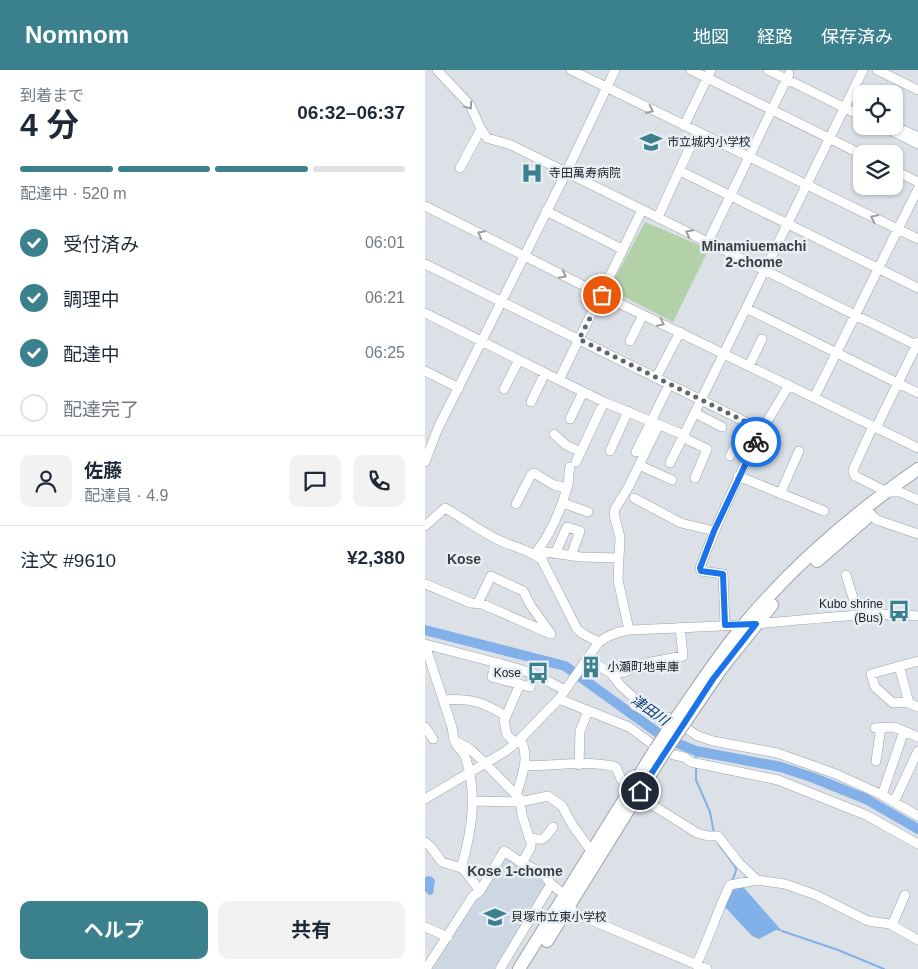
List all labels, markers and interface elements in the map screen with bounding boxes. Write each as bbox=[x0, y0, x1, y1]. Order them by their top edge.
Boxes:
text: Nomnom bbox=[25, 21, 129, 48]
text: 地図 bbox=[693, 27, 729, 47]
text: 経路 bbox=[757, 27, 793, 47]
text: 保存済み bbox=[821, 27, 893, 47]
map controls bbox=[853, 85, 903, 195]
button: locate bbox=[853, 85, 903, 135]
text: 到着まで bbox=[20, 87, 84, 104]
one-way arrow bbox=[463, 100, 472, 110]
text: 06:32–06:37 bbox=[297, 102, 405, 123]
one-way arrow bbox=[645, 103, 654, 114]
text: 4 分 bbox=[20, 107, 79, 143]
school or university icon: 市立城内小学校 bbox=[638, 129, 664, 155]
place label: 市立城内小学校 bbox=[667, 135, 751, 149]
button: layers bbox=[853, 145, 903, 195]
hospital icon: 寺田萬寿病院 bbox=[519, 160, 545, 186]
place label: 寺田萬寿病院 bbox=[549, 166, 621, 180]
text: 配達中 · 520 m bbox=[20, 185, 127, 202]
one-way arrow bbox=[870, 214, 879, 224]
icon: check bbox=[20, 229, 48, 257]
one-way arrow bbox=[685, 229, 694, 239]
one-way arrow bbox=[477, 230, 486, 240]
text: 受付済み bbox=[63, 234, 139, 255]
text: 06:01 bbox=[365, 234, 405, 251]
district label: Minamiuemachi 2-chome bbox=[701, 238, 807, 270]
one-way arrow bbox=[557, 269, 566, 279]
pin bbox=[581, 274, 623, 316]
icon: bag bbox=[588, 281, 616, 309]
icon: check bbox=[20, 284, 48, 312]
text: 調理中 bbox=[63, 289, 120, 310]
text: 06:21 bbox=[365, 289, 405, 306]
one-way arrow bbox=[656, 317, 665, 328]
icon: check bbox=[20, 339, 48, 367]
text: 配達中 bbox=[63, 344, 120, 365]
text: 06:25 bbox=[365, 344, 405, 361]
text: 配達完了 bbox=[63, 399, 139, 420]
courier bbox=[731, 417, 781, 467]
icon: bike bbox=[742, 428, 770, 456]
button: person bbox=[20, 455, 72, 507]
button: chat bbox=[289, 455, 341, 507]
button: phone bbox=[353, 455, 405, 507]
text: 佐藤 bbox=[84, 460, 122, 481]
text: 配達員 · 4.9 bbox=[84, 487, 168, 504]
text: ¥2,380 bbox=[347, 547, 405, 568]
text: 注文 #9610 bbox=[20, 550, 116, 571]
district label: Kose bbox=[447, 551, 481, 567]
place label: Kubo shrine (Bus) bbox=[819, 597, 883, 625]
bus stop icon: Kubo shrine (Bus) bbox=[886, 598, 912, 624]
building icon: 小瀬町地車庫 bbox=[578, 654, 604, 680]
bus stop icon: Kose bbox=[525, 660, 551, 686]
place label: 小瀬町地車庫 bbox=[607, 660, 679, 674]
place label: Kose bbox=[494, 666, 521, 680]
water label: 津田川 bbox=[628, 691, 673, 730]
pin bbox=[619, 770, 661, 812]
icon: home bbox=[626, 777, 654, 805]
district label: Kose 1-chome bbox=[467, 863, 563, 879]
button: ヘルプ bbox=[20, 901, 208, 959]
button: 共有 bbox=[218, 901, 405, 959]
school or university icon: 貝塚市立東小学校 bbox=[482, 904, 508, 930]
place label: 貝塚市立東小学校 bbox=[511, 910, 607, 924]

